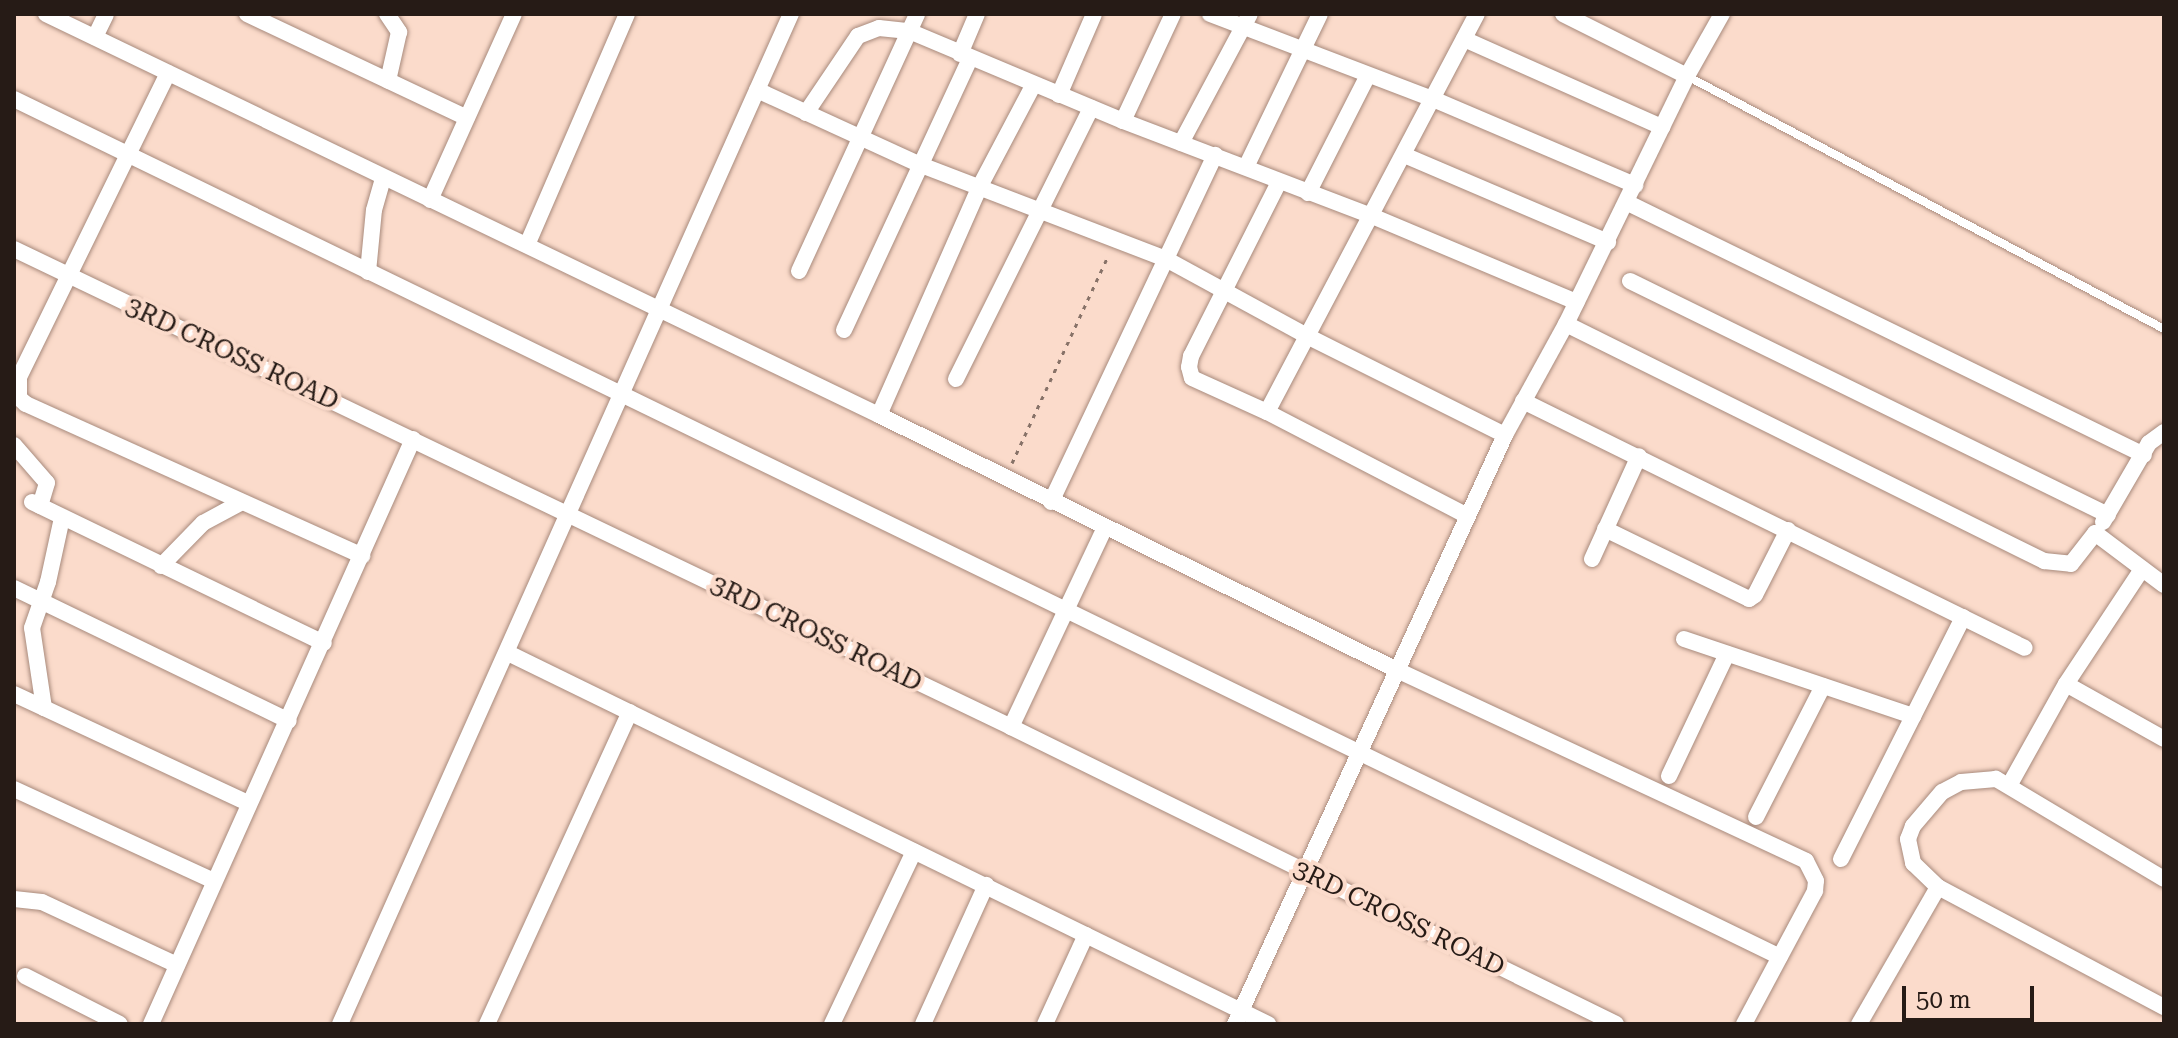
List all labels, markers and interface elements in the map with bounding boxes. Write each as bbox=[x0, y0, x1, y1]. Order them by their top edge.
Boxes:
street label: 3RD CROSS ROAD bbox=[121, 291, 343, 417]
street label: 3RD CROSS ROAD bbox=[705, 569, 927, 699]
street label: 3RD CROSS ROAD bbox=[1288, 853, 1510, 983]
scale bar bbox=[1906, 970, 2038, 1020]
text: 50 m bbox=[1916, 986, 1971, 1014]

